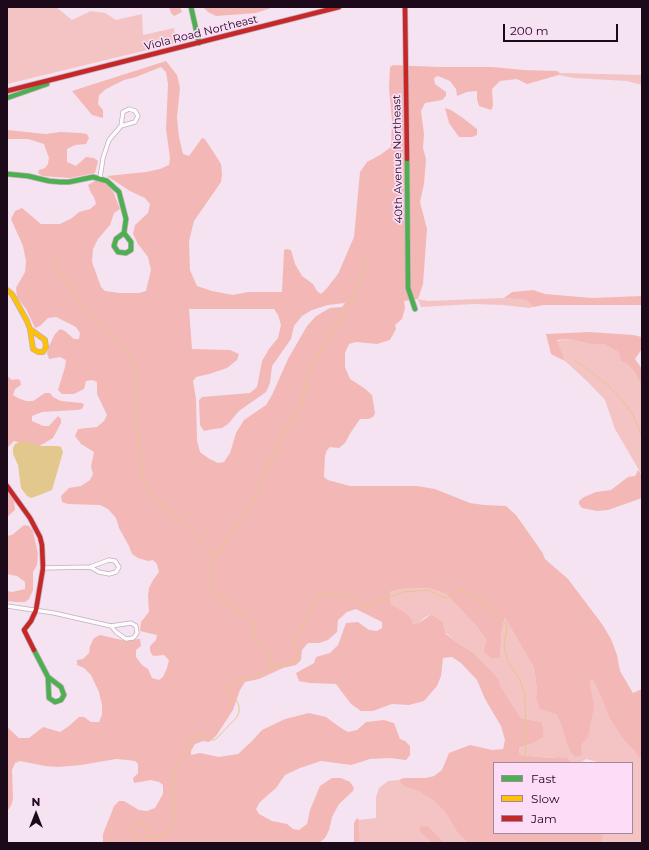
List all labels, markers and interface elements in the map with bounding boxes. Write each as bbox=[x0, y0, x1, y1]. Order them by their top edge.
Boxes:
street label: Viola Road Northeast bbox=[143, 13, 259, 53]
scale bar bbox=[505, 16, 620, 42]
text: 200 m bbox=[510, 23, 549, 38]
street label: 40th Avenue Northeast bbox=[390, 94, 406, 224]
legend bbox=[493, 762, 633, 834]
text: Fast bbox=[531, 771, 556, 786]
text: Slow bbox=[531, 791, 560, 806]
north arrow bbox=[16, 794, 56, 834]
text: N bbox=[32, 795, 40, 809]
text: Jam bbox=[531, 811, 557, 826]

